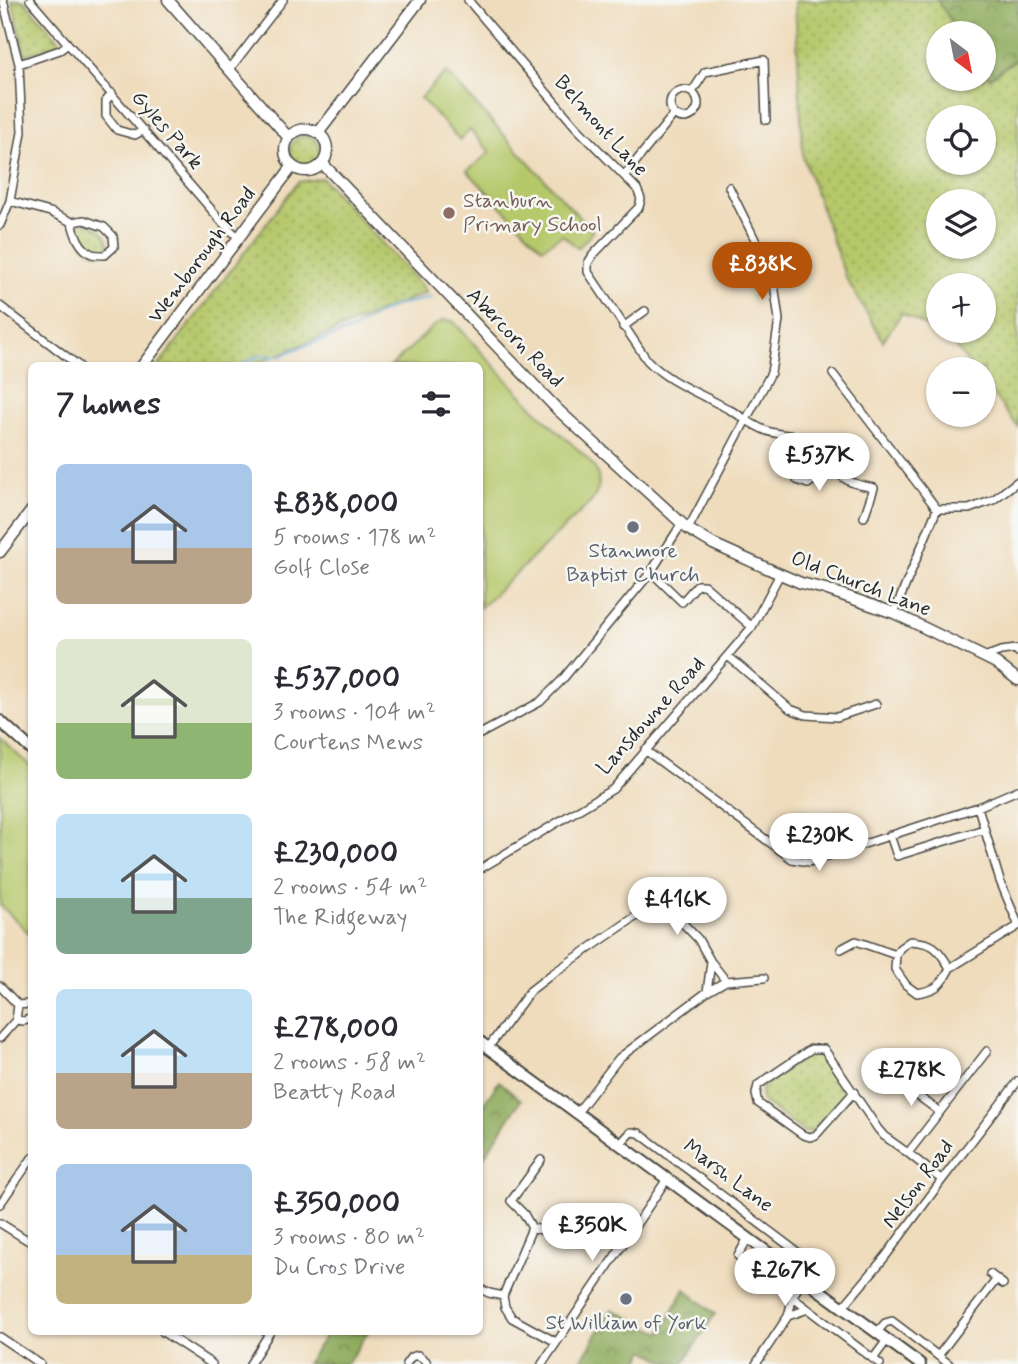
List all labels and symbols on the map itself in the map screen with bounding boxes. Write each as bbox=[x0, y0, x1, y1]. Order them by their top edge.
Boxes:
north arrow bbox=[926, 21, 996, 91]
street label: Belmont Lane bbox=[548, 69, 654, 183]
street label: Gyles Park bbox=[125, 84, 210, 176]
street label: Wemborough Road bbox=[142, 181, 262, 329]
place label: Stanburn Primary School bbox=[463, 187, 602, 239]
marker: Stanburn Primary School bbox=[441, 205, 457, 221]
pin: £838K bbox=[713, 243, 811, 302]
street label: Abercorn Road bbox=[460, 282, 570, 394]
pin: £537K bbox=[770, 434, 868, 493]
marker: Stanmore Baptist Church bbox=[625, 519, 641, 535]
place label: Stanmore Baptist Church bbox=[566, 537, 700, 589]
street label: Old Church Lane bbox=[787, 544, 935, 624]
street label: Lansdowne Road bbox=[590, 651, 712, 781]
pin: £230K bbox=[770, 814, 868, 873]
pin: £416K bbox=[628, 878, 726, 937]
pin: £278K bbox=[862, 1048, 960, 1108]
street label: Marsh Lane bbox=[677, 1133, 779, 1219]
street label: Nelson Road bbox=[876, 1134, 960, 1234]
pin: £350K bbox=[543, 1204, 641, 1263]
pin: £267K bbox=[736, 1248, 834, 1308]
marker: St William of York bbox=[618, 1291, 634, 1307]
place label: St William of York bbox=[545, 1309, 707, 1337]

